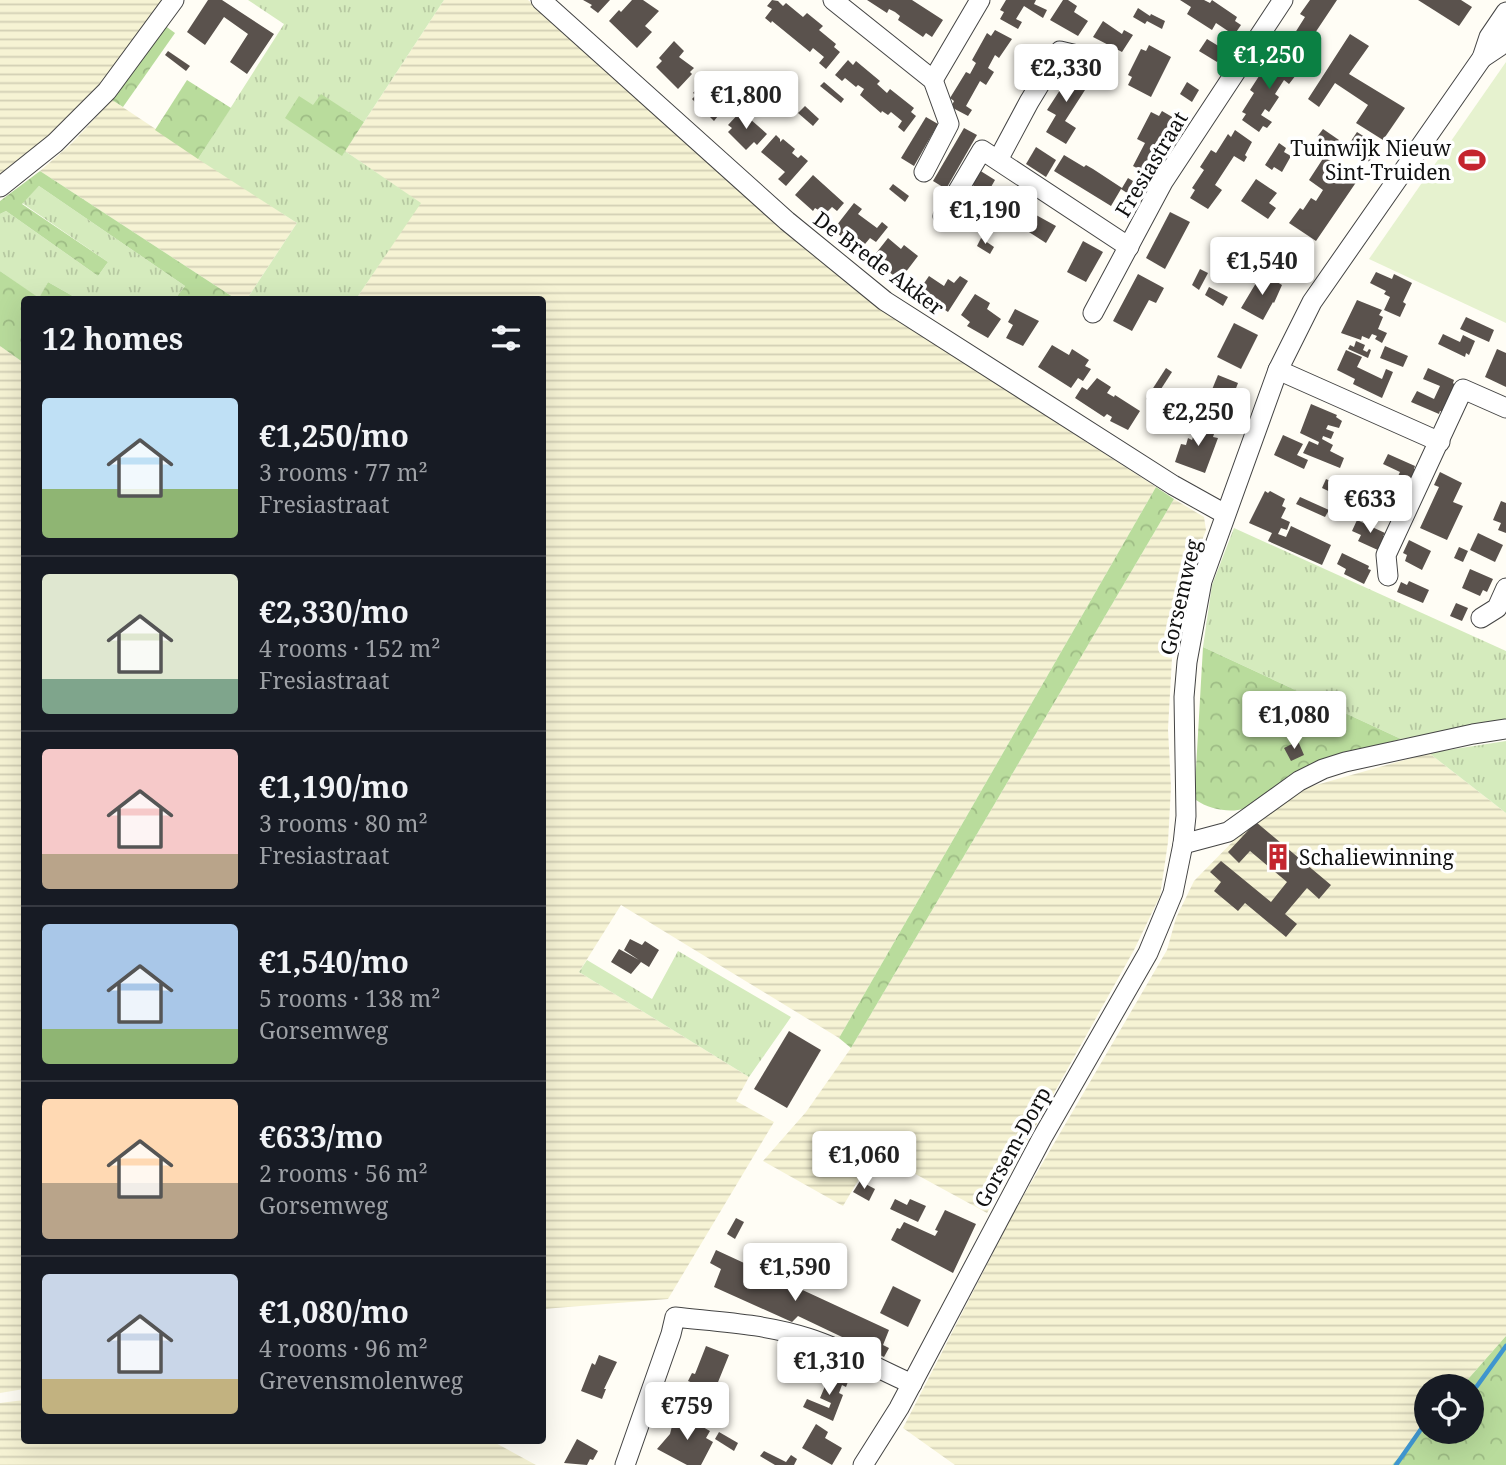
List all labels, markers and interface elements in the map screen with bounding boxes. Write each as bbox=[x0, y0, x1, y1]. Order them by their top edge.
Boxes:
pin: €1,250 bbox=[1212, 32, 1326, 91]
text: €1,250 bbox=[1233, 38, 1305, 70]
pin: €2,330 bbox=[1009, 44, 1123, 104]
text: €2,330 bbox=[1030, 51, 1102, 83]
pin: €1,800 bbox=[689, 72, 803, 131]
text: €1,800 bbox=[710, 78, 782, 110]
street label: Fresiastraat bbox=[1108, 106, 1194, 222]
place label: Tuinwijk Nieuw Sint-Truiden bbox=[1290, 134, 1452, 186]
sports icon: Tuinwijk Nieuw Sint-Truiden bbox=[1457, 145, 1487, 175]
pin: €1,190 bbox=[928, 187, 1042, 246]
text: €1,190 bbox=[949, 193, 1021, 225]
street label: De Brede Akker bbox=[808, 205, 950, 321]
pin: €1,540 bbox=[1205, 238, 1319, 297]
text: €1,540 bbox=[1226, 244, 1298, 276]
text: 12 homes bbox=[42, 318, 183, 359]
icon: filters bbox=[487, 319, 525, 357]
pin: €2,250 bbox=[1141, 388, 1255, 448]
text: €2,250 bbox=[1162, 395, 1234, 427]
text: €1,250/mo bbox=[259, 415, 409, 456]
icon: home bbox=[98, 426, 182, 510]
text: 3 rooms · 77 m² bbox=[259, 456, 428, 488]
pin: €633 bbox=[1329, 476, 1411, 535]
text: €633 bbox=[1344, 482, 1396, 514]
text: Fresiastraat bbox=[259, 488, 389, 520]
street label: Gorsemweg bbox=[1153, 536, 1207, 658]
text: €2,330/mo bbox=[259, 591, 409, 632]
icon: home bbox=[98, 602, 182, 686]
text: 4 rooms · 152 m² bbox=[259, 632, 441, 664]
text: Fresiastraat bbox=[259, 664, 389, 696]
pin: €1,080 bbox=[1237, 692, 1351, 751]
text: €1,080 bbox=[1258, 698, 1330, 730]
text: €1,190/mo bbox=[259, 766, 409, 807]
icon: home bbox=[98, 777, 182, 861]
text: 3 rooms · 80 m² bbox=[259, 807, 428, 839]
text: Fresiastraat bbox=[259, 839, 389, 871]
building icon: Schaliewinning bbox=[1263, 842, 1293, 872]
place label: Schaliewinning bbox=[1299, 843, 1455, 871]
text: €1,540/mo bbox=[259, 941, 409, 982]
icon: home bbox=[98, 952, 182, 1036]
text: 5 rooms · 138 m² bbox=[259, 982, 441, 1014]
text: Gorsemweg bbox=[259, 1014, 388, 1046]
street label: Gorsem-Dorp bbox=[967, 1082, 1057, 1212]
text: €633/mo bbox=[259, 1116, 383, 1157]
icon: home bbox=[98, 1127, 182, 1211]
pin: €1,060 bbox=[807, 1132, 921, 1191]
text: €1,060 bbox=[828, 1138, 900, 1170]
text: 2 rooms · 56 m² bbox=[259, 1157, 428, 1189]
text: Gorsemweg bbox=[259, 1189, 388, 1221]
pin: €1,590 bbox=[738, 1244, 852, 1303]
text: €1,590 bbox=[759, 1250, 831, 1282]
text: €1,080/mo bbox=[259, 1291, 409, 1332]
icon: home bbox=[98, 1302, 182, 1386]
text: 4 rooms · 96 m² bbox=[259, 1332, 428, 1364]
pin: €1,310 bbox=[772, 1338, 886, 1397]
text: €1,310 bbox=[793, 1344, 865, 1376]
text: Grevensmolenweg bbox=[259, 1364, 463, 1396]
map controls bbox=[1414, 1374, 1484, 1444]
button: locate bbox=[1414, 1374, 1484, 1444]
pin: €759 bbox=[646, 1382, 728, 1442]
text: €759 bbox=[661, 1389, 713, 1421]

